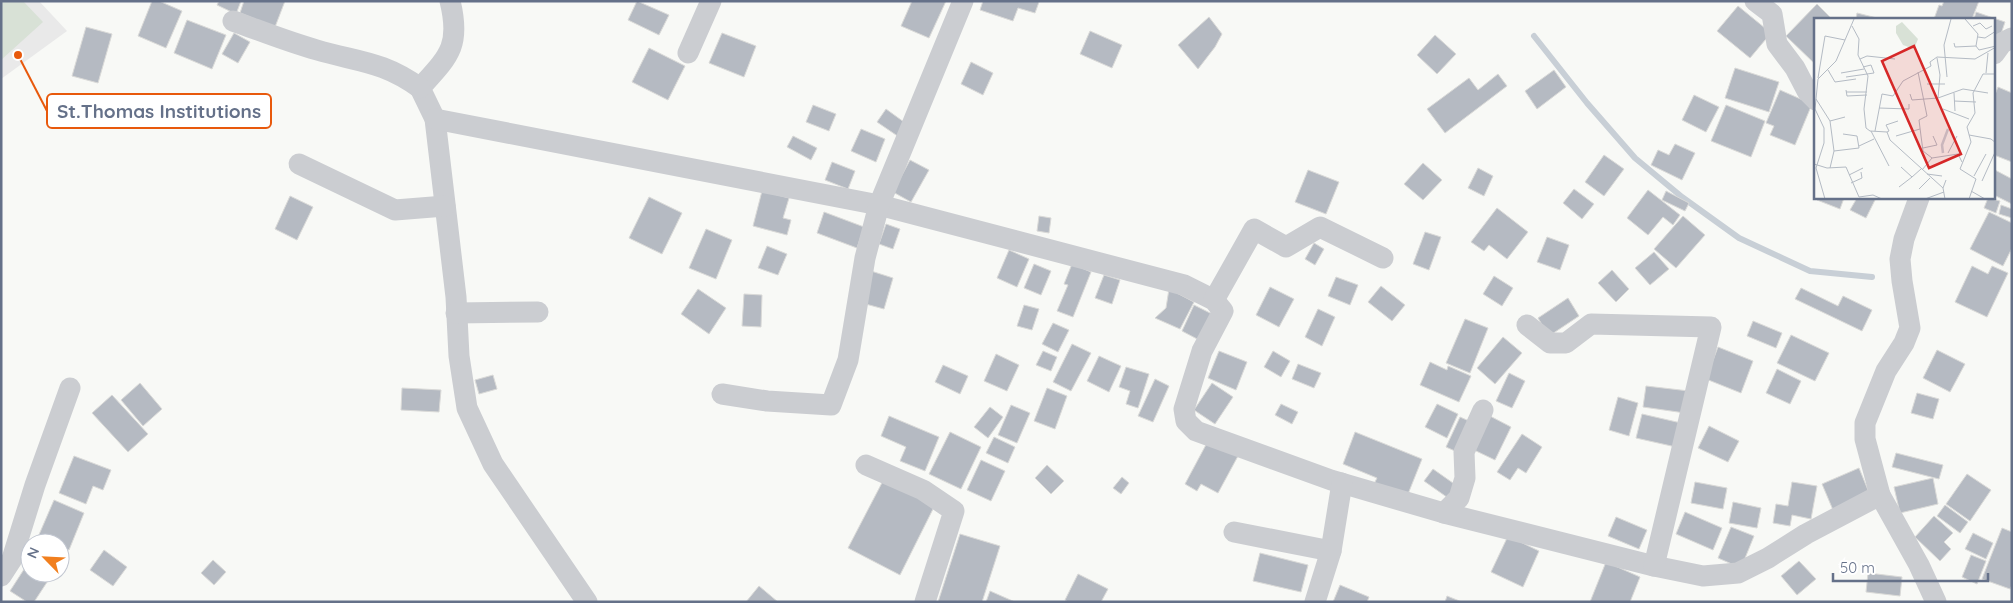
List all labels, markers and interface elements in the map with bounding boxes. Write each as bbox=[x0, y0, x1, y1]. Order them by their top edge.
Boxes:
inset map bbox=[1814, 18, 1996, 199]
callout: St.Thomas Institutions bbox=[47, 94, 271, 128]
text: St.Thomas Institutions bbox=[57, 99, 261, 123]
north arrow bbox=[20, 533, 70, 583]
text: N bbox=[23, 544, 43, 561]
scale bar bbox=[1833, 550, 1988, 582]
text: 50 m bbox=[1840, 558, 1875, 577]

